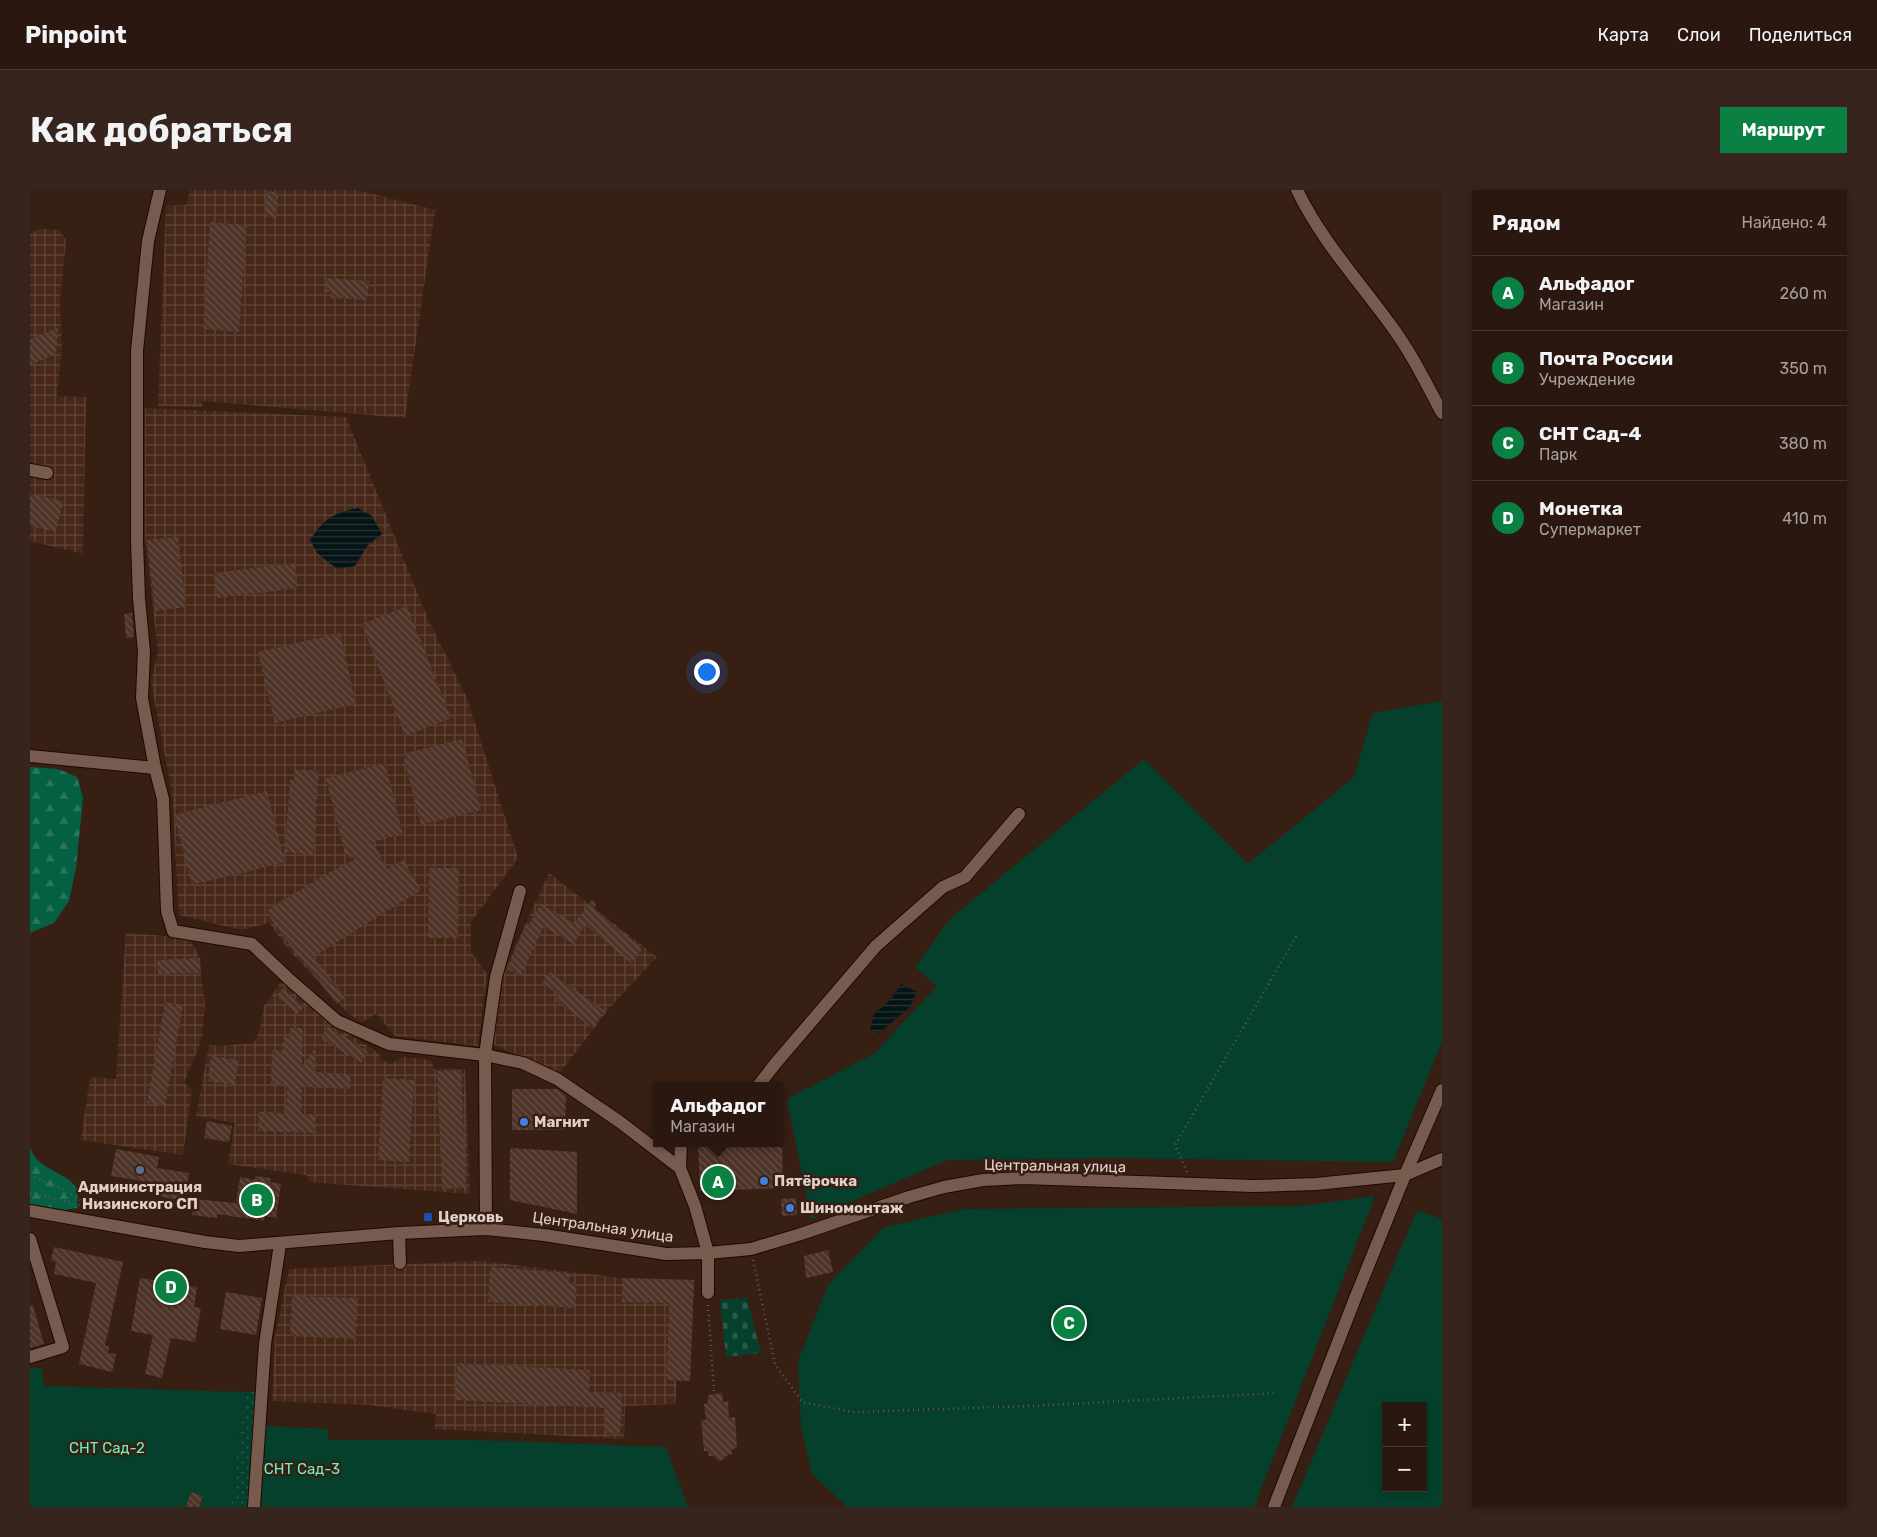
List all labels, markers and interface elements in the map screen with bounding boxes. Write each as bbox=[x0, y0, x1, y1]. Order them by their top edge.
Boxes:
text: Pinpoint bbox=[25, 21, 127, 49]
text: Карта bbox=[1598, 24, 1649, 46]
text: Слои bbox=[1677, 24, 1721, 46]
text: Поделиться bbox=[1749, 24, 1852, 46]
button: Маршрут bbox=[1720, 107, 1847, 153]
text: Как добраться bbox=[30, 109, 293, 151]
text: Рядом bbox=[1492, 210, 1561, 235]
text: Найдено: 4 bbox=[1742, 213, 1827, 232]
text: Альфадог bbox=[1539, 272, 1634, 295]
text: A bbox=[1502, 284, 1514, 303]
text: 260 m bbox=[1780, 284, 1827, 303]
text: Магазин bbox=[1539, 295, 1604, 314]
text: Почта России bbox=[1539, 347, 1673, 370]
text: B bbox=[1502, 359, 1514, 378]
text: 350 m bbox=[1780, 359, 1827, 378]
text: Учреждение bbox=[1539, 370, 1636, 389]
text: СНТ Сад-4 bbox=[1539, 422, 1642, 445]
text: C bbox=[1502, 434, 1514, 453]
text: 380 m bbox=[1779, 434, 1827, 453]
text: Парк bbox=[1539, 445, 1577, 464]
text: Монетка bbox=[1539, 497, 1623, 520]
text: D bbox=[1502, 509, 1514, 528]
text: 410 m bbox=[1782, 509, 1827, 528]
text: Супермаркет bbox=[1539, 520, 1641, 539]
your location bbox=[694, 659, 720, 685]
popup bbox=[653, 1082, 783, 1147]
text: Альфадог bbox=[670, 1094, 766, 1117]
place label: Магнит bbox=[534, 1113, 590, 1131]
marker: Магнит bbox=[518, 1116, 530, 1128]
text: Магазин bbox=[670, 1117, 735, 1136]
street label: Центральная улица bbox=[984, 1156, 1126, 1176]
pin: A bbox=[702, 1163, 734, 1201]
marker: Администрация Низинского СП bbox=[134, 1164, 146, 1176]
place label: Пятёрочка bbox=[774, 1172, 857, 1190]
marker: Пятёрочка bbox=[758, 1175, 770, 1187]
place label: Администрация Низинского СП bbox=[78, 1178, 202, 1213]
pin: B bbox=[241, 1181, 273, 1219]
place label: Шиномонтаж bbox=[800, 1199, 904, 1217]
marker: Шиномонтаж bbox=[784, 1202, 796, 1214]
place label: Церковь bbox=[438, 1208, 504, 1226]
street label: Центральная улица bbox=[531, 1208, 675, 1246]
marker: Церковь bbox=[422, 1211, 434, 1223]
pin: D bbox=[155, 1268, 187, 1306]
pin: C bbox=[1053, 1304, 1085, 1342]
map controls bbox=[1382, 1402, 1427, 1492]
button: + bbox=[1382, 1402, 1427, 1447]
park label: СНТ Сад-2 bbox=[69, 1439, 145, 1457]
button: − bbox=[1382, 1447, 1427, 1492]
park label: СНТ Сад-3 bbox=[264, 1460, 340, 1478]

